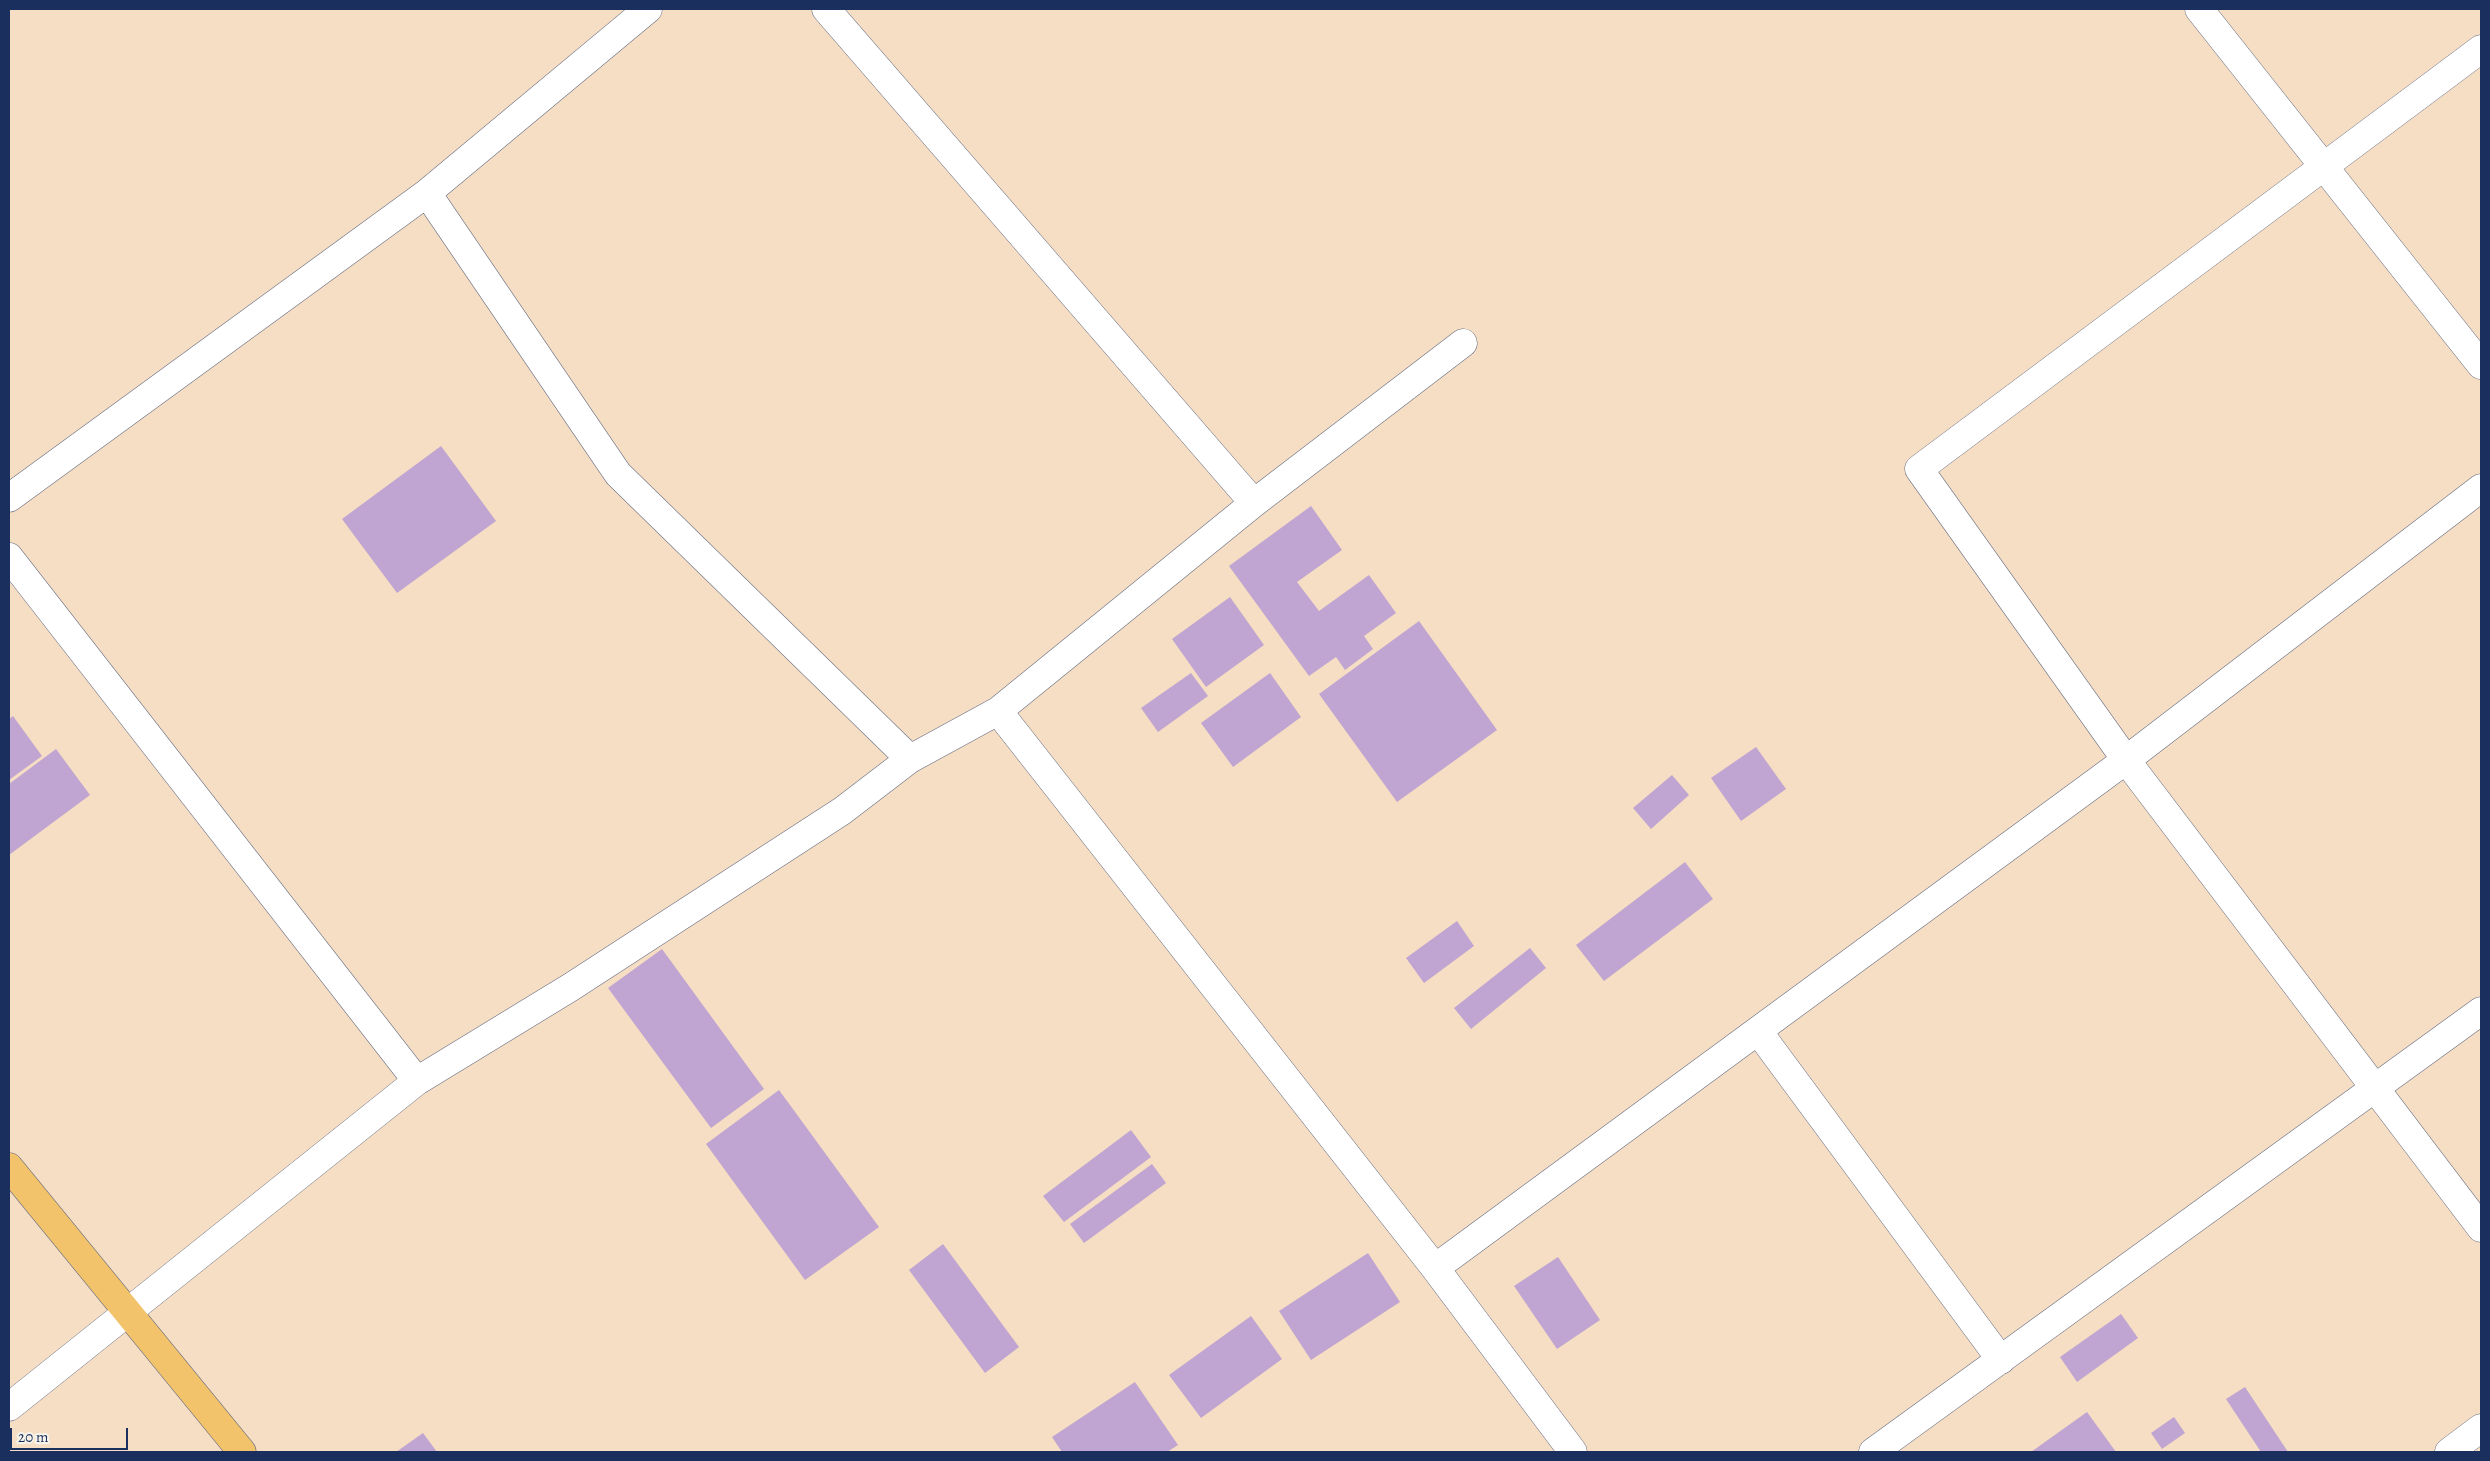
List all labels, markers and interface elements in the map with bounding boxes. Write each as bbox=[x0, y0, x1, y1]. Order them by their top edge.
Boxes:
scale bar bbox=[12, 1418, 130, 1450]
text: 20 m bbox=[18, 1427, 49, 1447]

